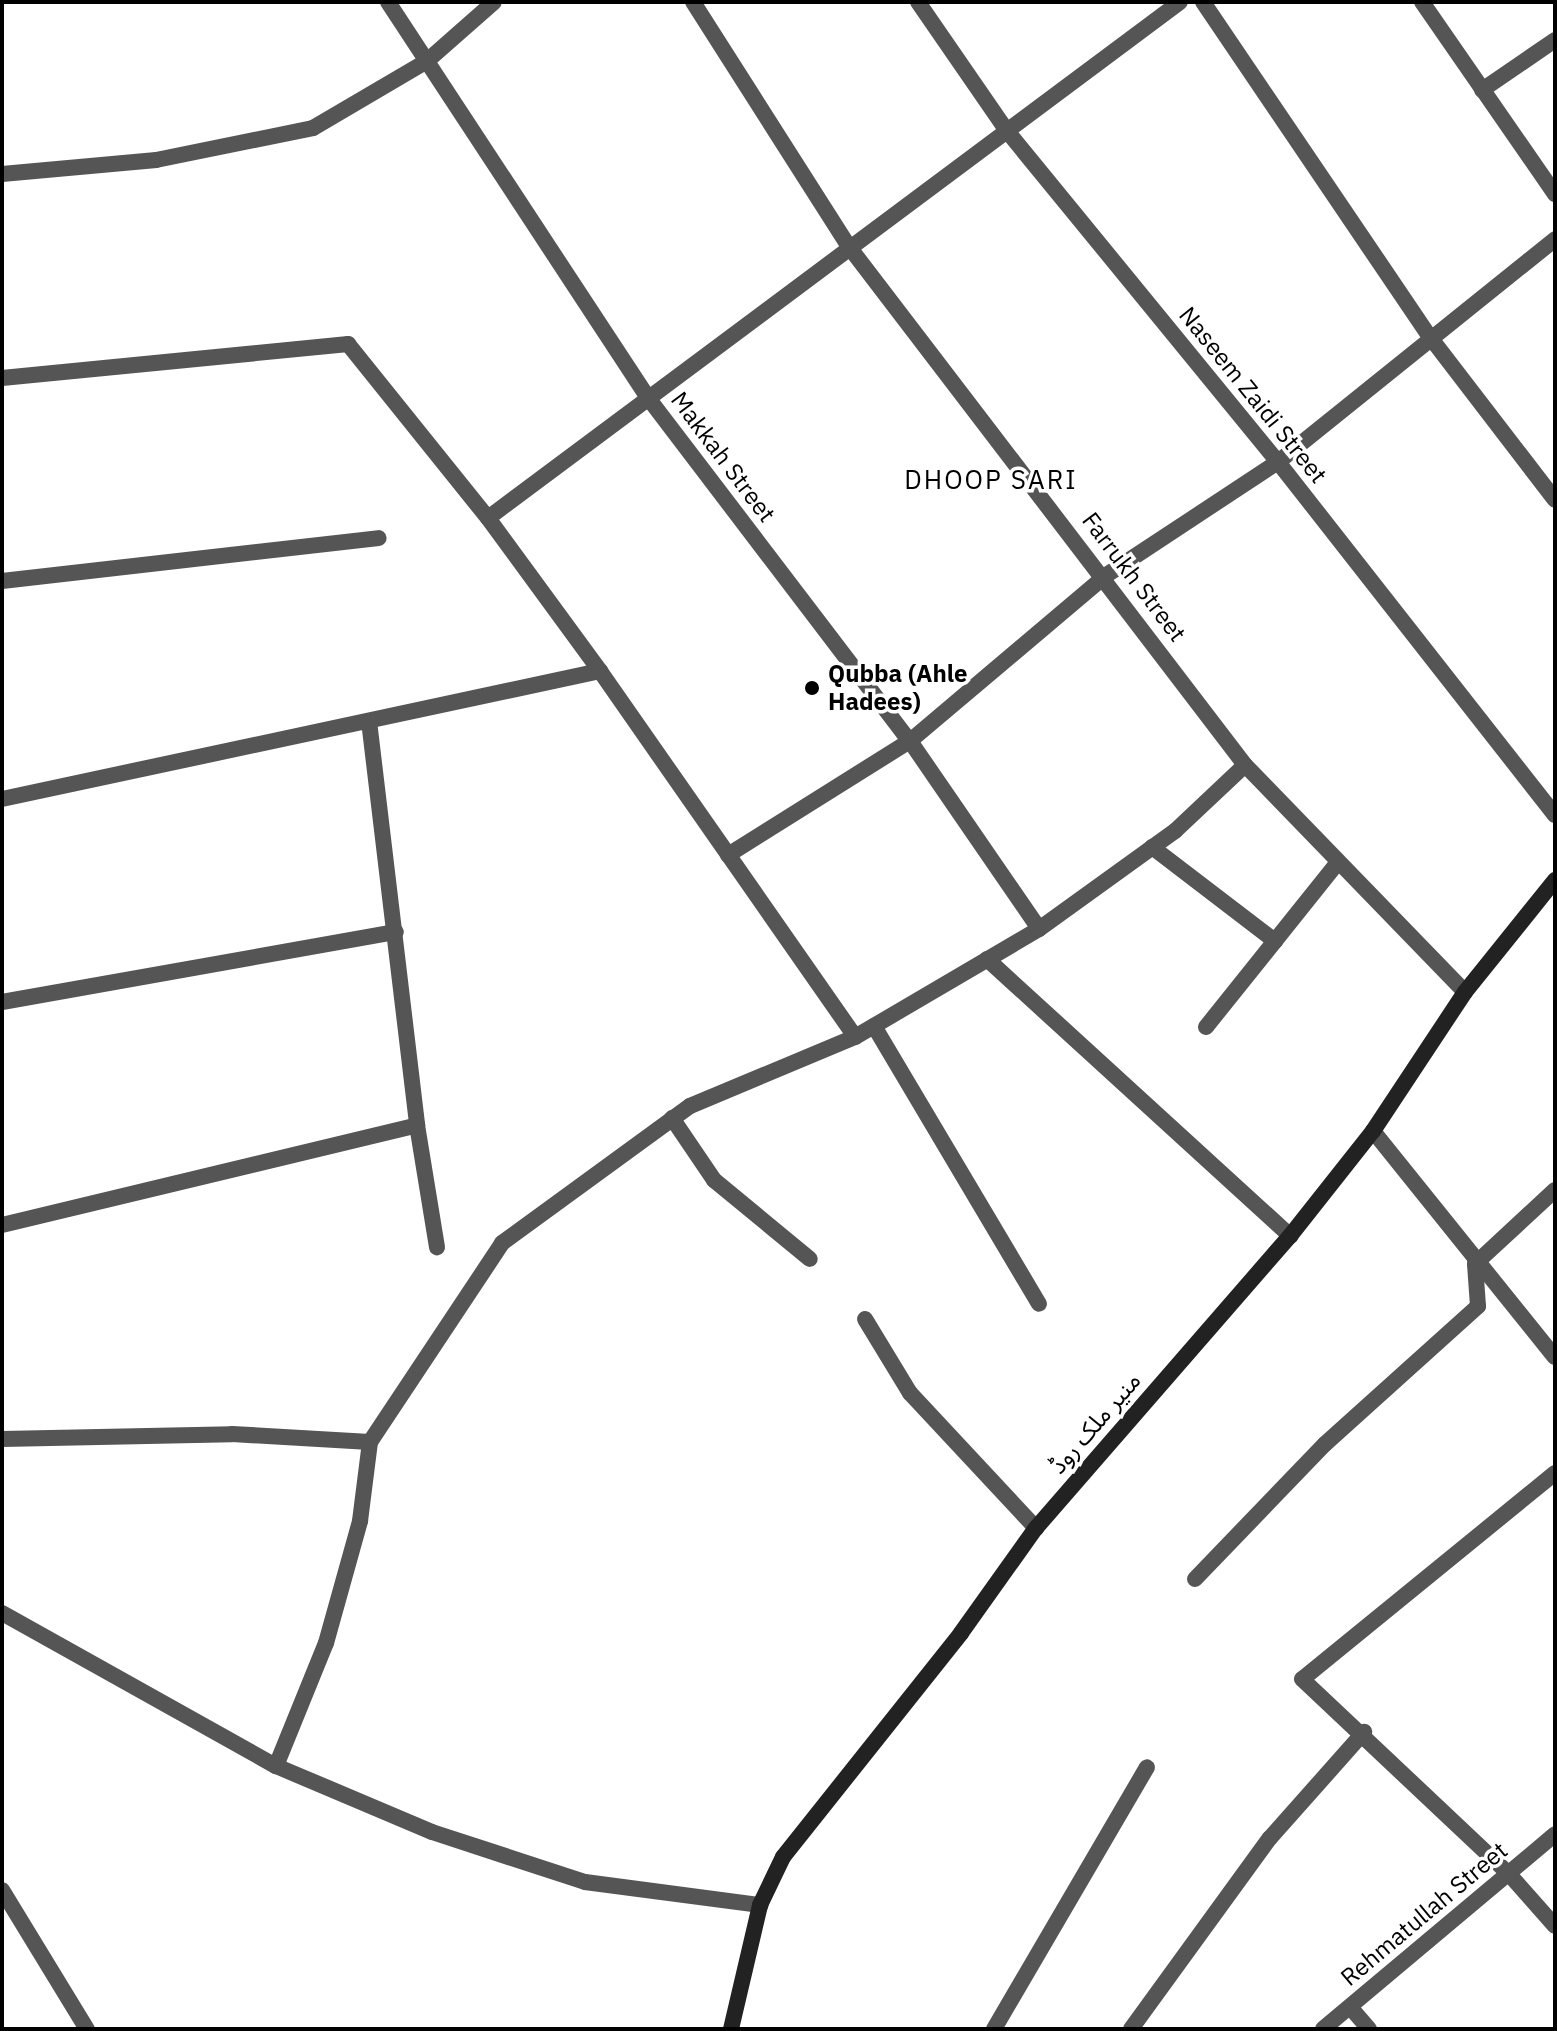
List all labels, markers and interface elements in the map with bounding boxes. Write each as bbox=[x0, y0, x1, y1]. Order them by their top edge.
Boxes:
street label: Naseem Zaidi Street bbox=[1173, 301, 1333, 489]
street label: Makkah Street bbox=[665, 386, 781, 528]
district label: DHOOP SARI bbox=[904, 464, 1078, 496]
street label: Farrukh Street bbox=[1076, 507, 1192, 647]
place label: Qubba (Ahle Hadees) bbox=[828, 660, 968, 716]
marker: Qubba (Ahle Hadees) bbox=[803, 679, 821, 697]
street label: منیر ملک روڈ bbox=[1043, 1366, 1147, 1480]
street label: Rehmatullah Street bbox=[1335, 1836, 1513, 1992]

